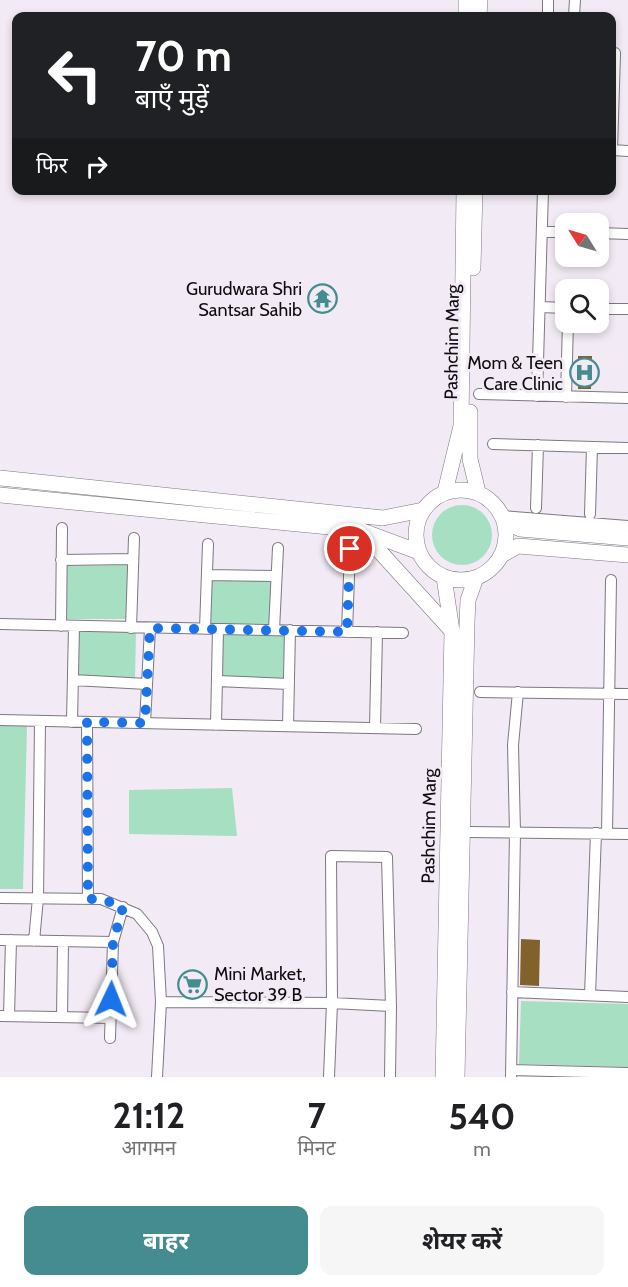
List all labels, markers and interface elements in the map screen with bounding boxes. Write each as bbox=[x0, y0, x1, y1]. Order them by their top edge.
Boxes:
text: 70 m bbox=[135, 30, 232, 82]
icon: left bbox=[36, 36, 114, 114]
text: बाएँ मुड़ें bbox=[135, 82, 209, 115]
icon: right bbox=[80, 150, 113, 183]
text: फिर bbox=[36, 152, 68, 179]
north arrow bbox=[555, 213, 609, 267]
map controls bbox=[555, 213, 609, 333]
place label: Gurudwara Shri Santsar Sahib bbox=[186, 278, 302, 321]
button: search bbox=[555, 279, 609, 333]
temple icon: Gurudwara Shri Santsar Sahib bbox=[307, 283, 339, 315]
street label: Pashchim Marg bbox=[440, 283, 464, 400]
place label: Mom & Teen Care Clinic bbox=[467, 352, 563, 395]
hospital icon: Mom & Teen Care Clinic bbox=[568, 357, 600, 389]
pin bbox=[324, 523, 375, 574]
icon: arrive bbox=[333, 532, 366, 565]
street label: Pashchim Marg bbox=[417, 767, 441, 884]
place label: Mini Market, Sector 39 B bbox=[214, 963, 306, 1006]
position arrow bbox=[79, 967, 143, 1031]
supermarket icon: Mini Market, Sector 39 B bbox=[177, 968, 209, 1000]
text: 21:12 bbox=[112, 1093, 185, 1137]
text: 7 bbox=[308, 1093, 326, 1137]
text: 540 bbox=[448, 1094, 516, 1138]
text: आगमन bbox=[121, 1136, 176, 1160]
text: मिनट bbox=[298, 1136, 336, 1160]
text: m bbox=[473, 1137, 491, 1161]
button: बाहर bbox=[24, 1206, 308, 1275]
button: शेयर करें bbox=[320, 1206, 604, 1275]

